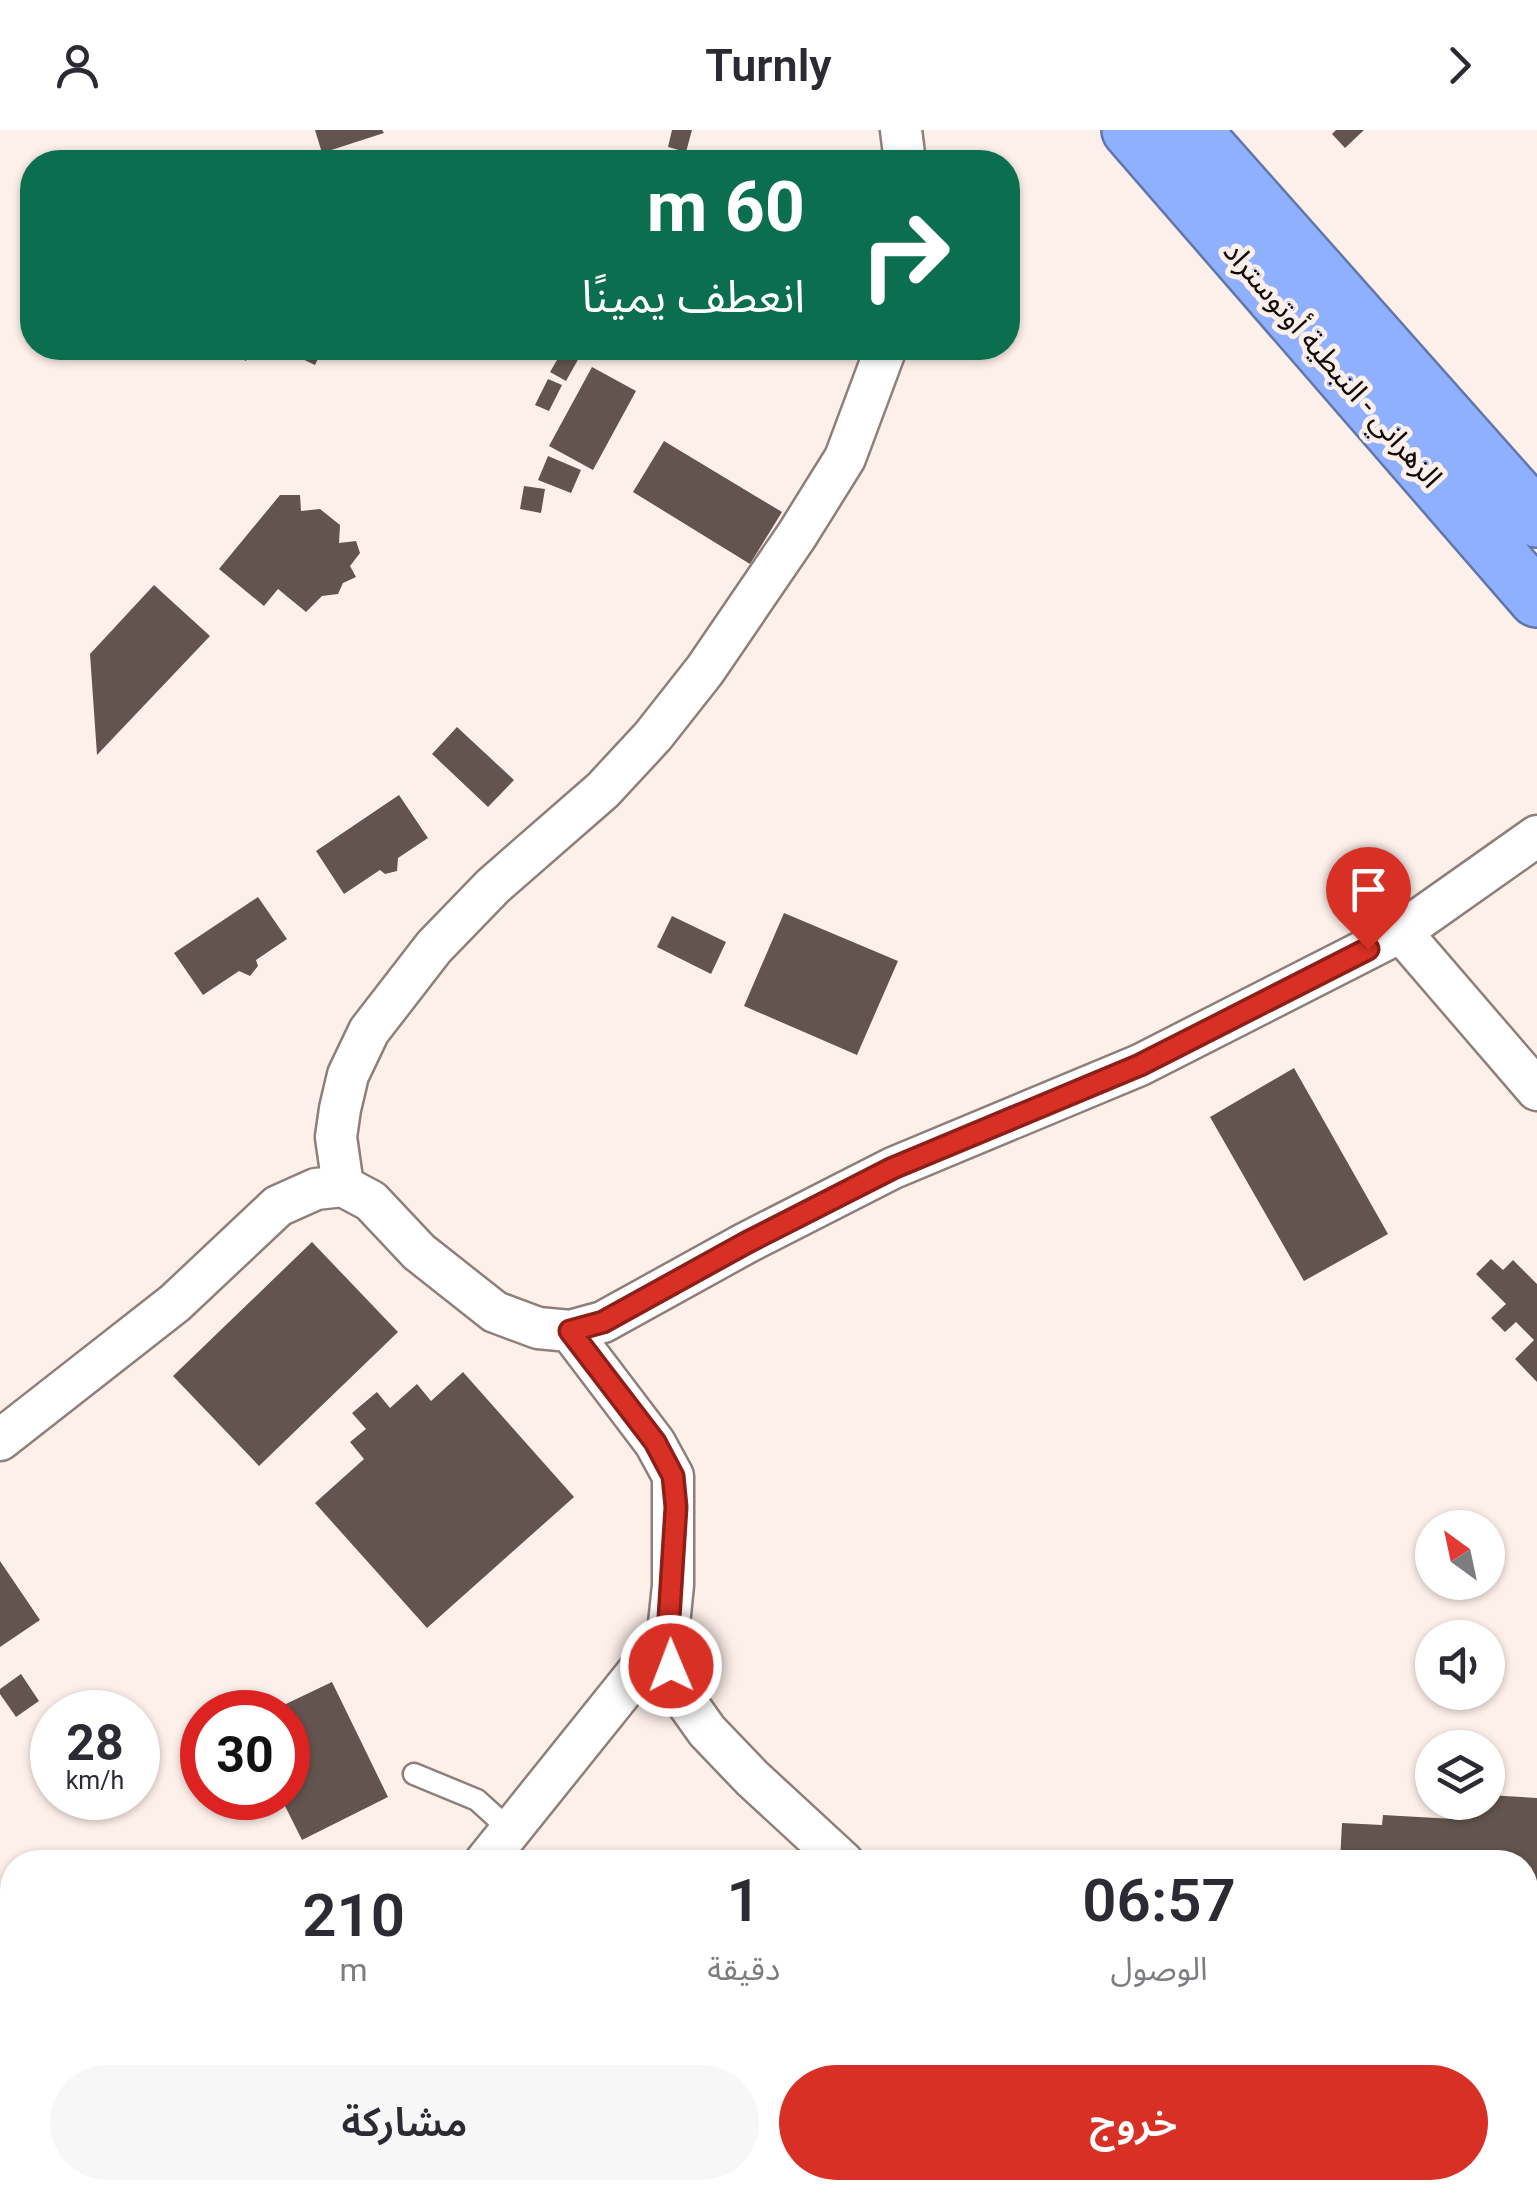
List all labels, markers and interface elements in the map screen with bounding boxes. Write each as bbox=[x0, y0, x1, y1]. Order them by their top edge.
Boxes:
icon: person bbox=[50, 38, 105, 93]
icon: forward bbox=[1432, 38, 1487, 93]
text: Turnly bbox=[705, 39, 832, 92]
text: 60 m bbox=[647, 166, 805, 248]
icon: right bbox=[840, 190, 970, 320]
street label: الزهراني - النبطية أوتوستراد bbox=[1212, 233, 1450, 498]
text: انعطف يمينًا bbox=[581, 270, 805, 323]
pin bbox=[1326, 847, 1411, 950]
icon: arrive bbox=[1341, 862, 1396, 917]
north arrow bbox=[1415, 1510, 1505, 1600]
map controls bbox=[1415, 1510, 1505, 1820]
position arrow bbox=[619, 1614, 723, 1718]
button: sound bbox=[1415, 1620, 1505, 1710]
speed limit sign: 30 bbox=[180, 1690, 310, 1820]
text: 28 bbox=[66, 1714, 124, 1772]
button: layers bbox=[1415, 1730, 1505, 1820]
text: km/h bbox=[66, 1766, 124, 1795]
text: 1 bbox=[727, 1865, 761, 1936]
text: 06:57 bbox=[1082, 1865, 1236, 1936]
text: 210 bbox=[302, 1880, 405, 1951]
text: دقيقة bbox=[707, 1950, 780, 1988]
text: الوصول bbox=[1110, 1950, 1208, 1988]
text: m bbox=[340, 1951, 368, 1989]
button: مشاركة bbox=[50, 2065, 759, 2180]
button: خروج bbox=[779, 2065, 1488, 2180]

